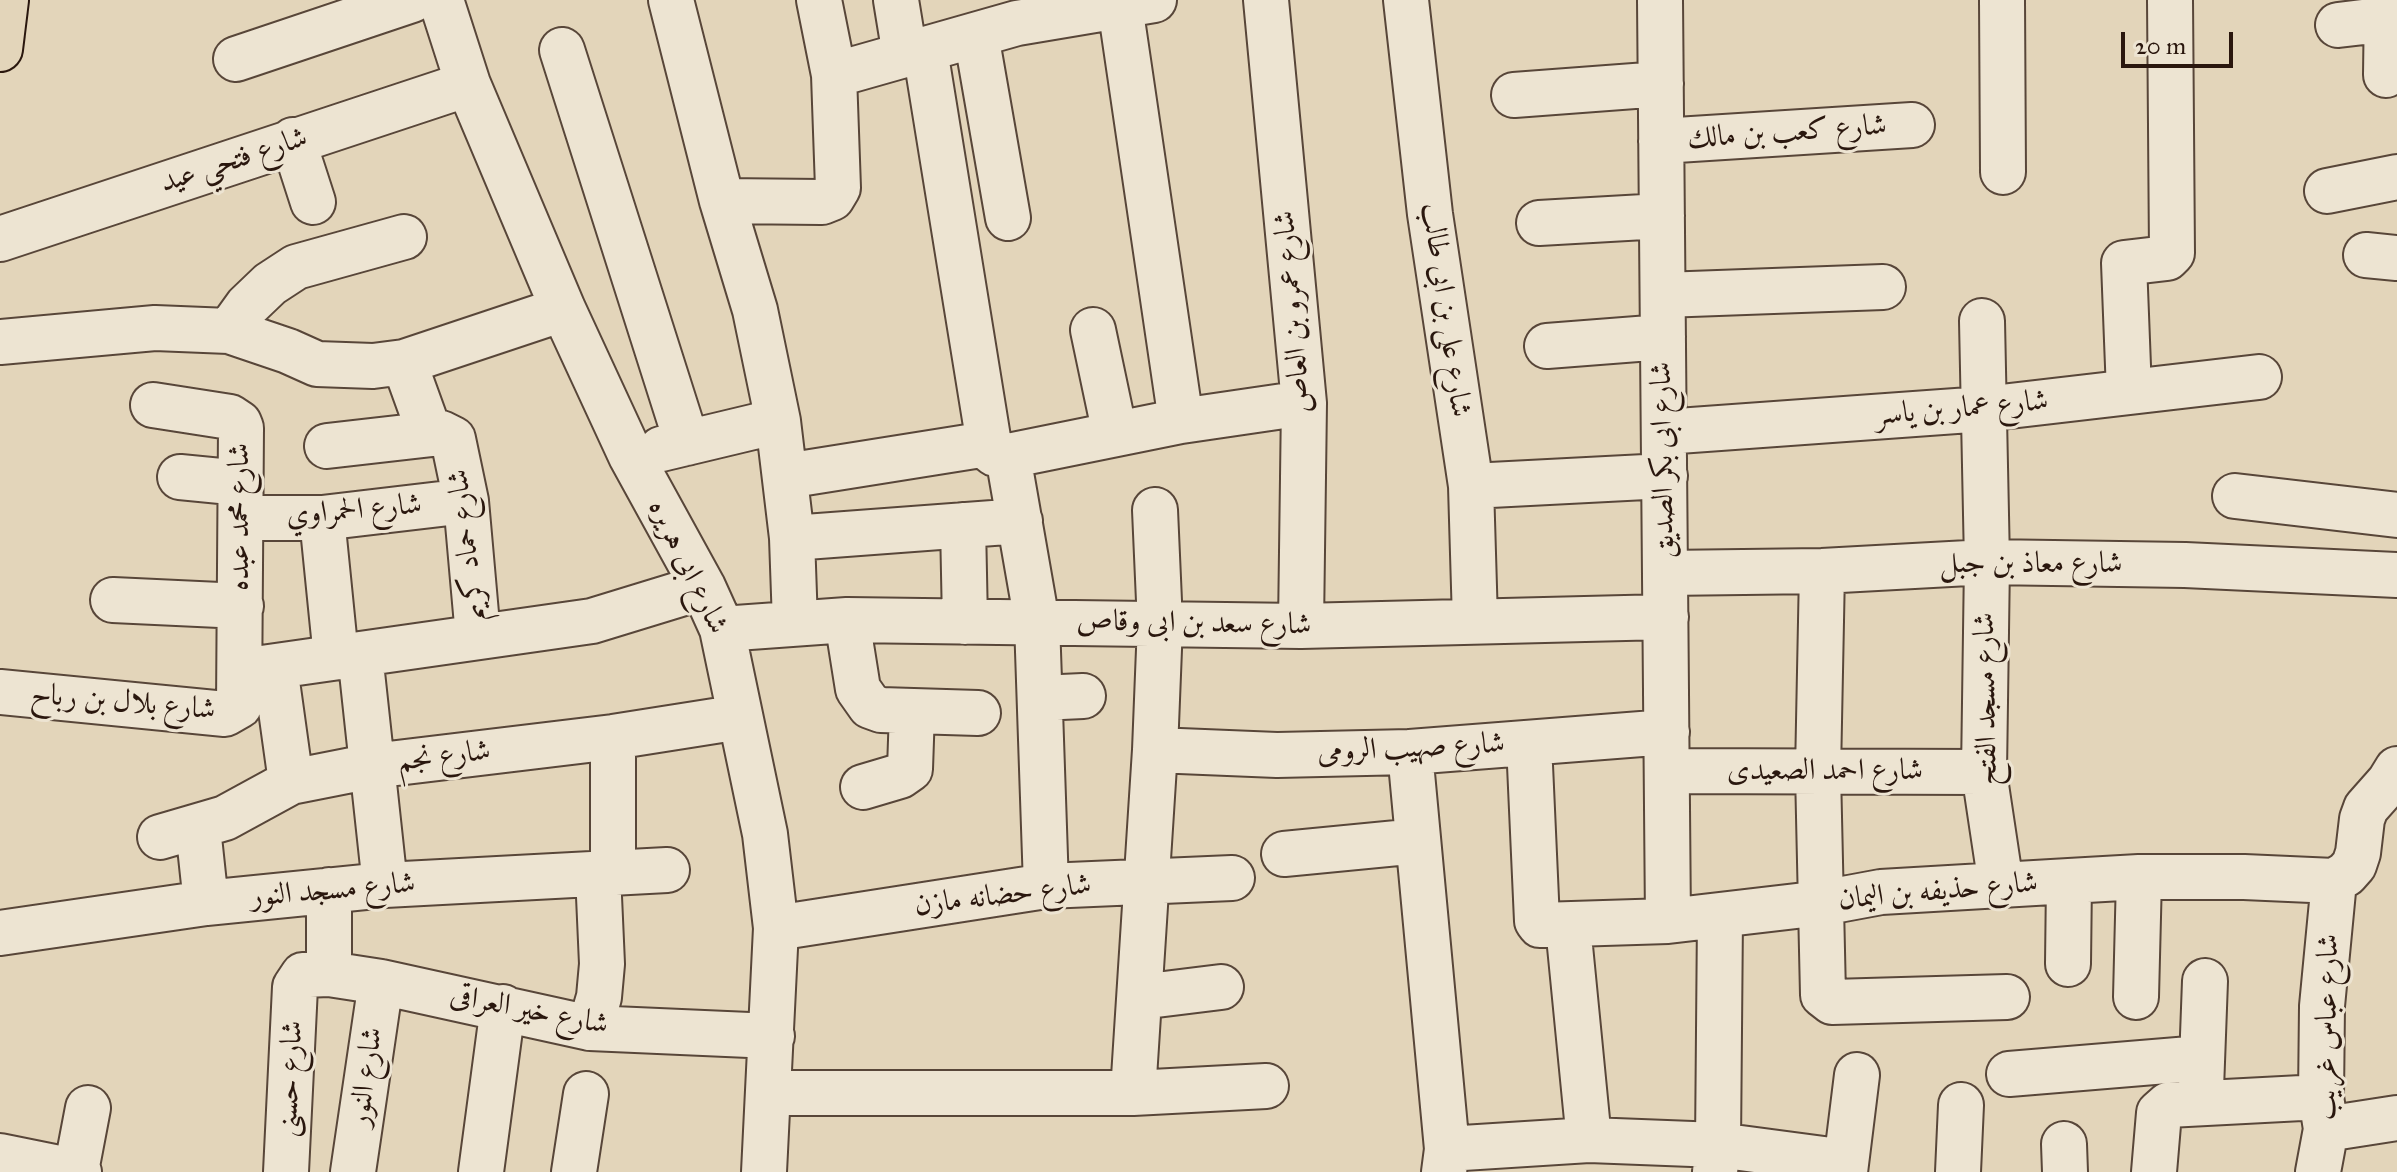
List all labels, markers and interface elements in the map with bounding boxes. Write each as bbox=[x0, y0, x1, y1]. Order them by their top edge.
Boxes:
scale bar bbox=[2125, 16, 2237, 66]
text: 20 m bbox=[2135, 31, 2186, 61]
street label: شارع كعب بن مالك bbox=[1686, 108, 1888, 158]
street label: شارع فتحي عيد bbox=[156, 120, 312, 202]
street label: شارع على بن ابى طالب bbox=[1412, 200, 1478, 420]
street label: شارع عمرو بن العاص bbox=[1267, 209, 1321, 415]
street label: شارع ابى بكر الصديق bbox=[1644, 361, 1684, 559]
street label: شارع عمار بن ياسر bbox=[1874, 384, 2050, 434]
street label: شارع محمد عبده bbox=[223, 443, 259, 591]
street label: شارع حماد كريم bbox=[441, 467, 495, 623]
street label: شارع الحمراوي bbox=[285, 487, 423, 535]
street label: شارع ابى هريره bbox=[639, 494, 735, 640]
street label: شارع معاذ بن جبل bbox=[1939, 547, 2123, 583]
street label: شارع سعد بن ابى وقاص bbox=[1076, 604, 1312, 644]
street label: شارع مسجد الفتح bbox=[1967, 612, 2007, 786]
street label: شارع بلال بن رباح bbox=[29, 677, 217, 729]
street label: شارع صهيب الرومى bbox=[1316, 726, 1506, 772]
street label: شارع نجم bbox=[395, 733, 493, 781]
street label: شارع احمد الصعيدى bbox=[1727, 754, 1923, 790]
street label: شارع حذيفه بن اليمان bbox=[1837, 865, 2039, 919]
street label: شارع مسجد النور bbox=[249, 866, 417, 916]
street label: شارع حضانه مازن bbox=[913, 867, 1093, 925]
street label: شارع عباس غريب bbox=[2308, 933, 2348, 1121]
street label: شارع خير العراقى bbox=[447, 978, 611, 1044]
street label: شارع حسنى bbox=[270, 1020, 312, 1138]
street label: شارع النور bbox=[342, 1025, 392, 1129]

